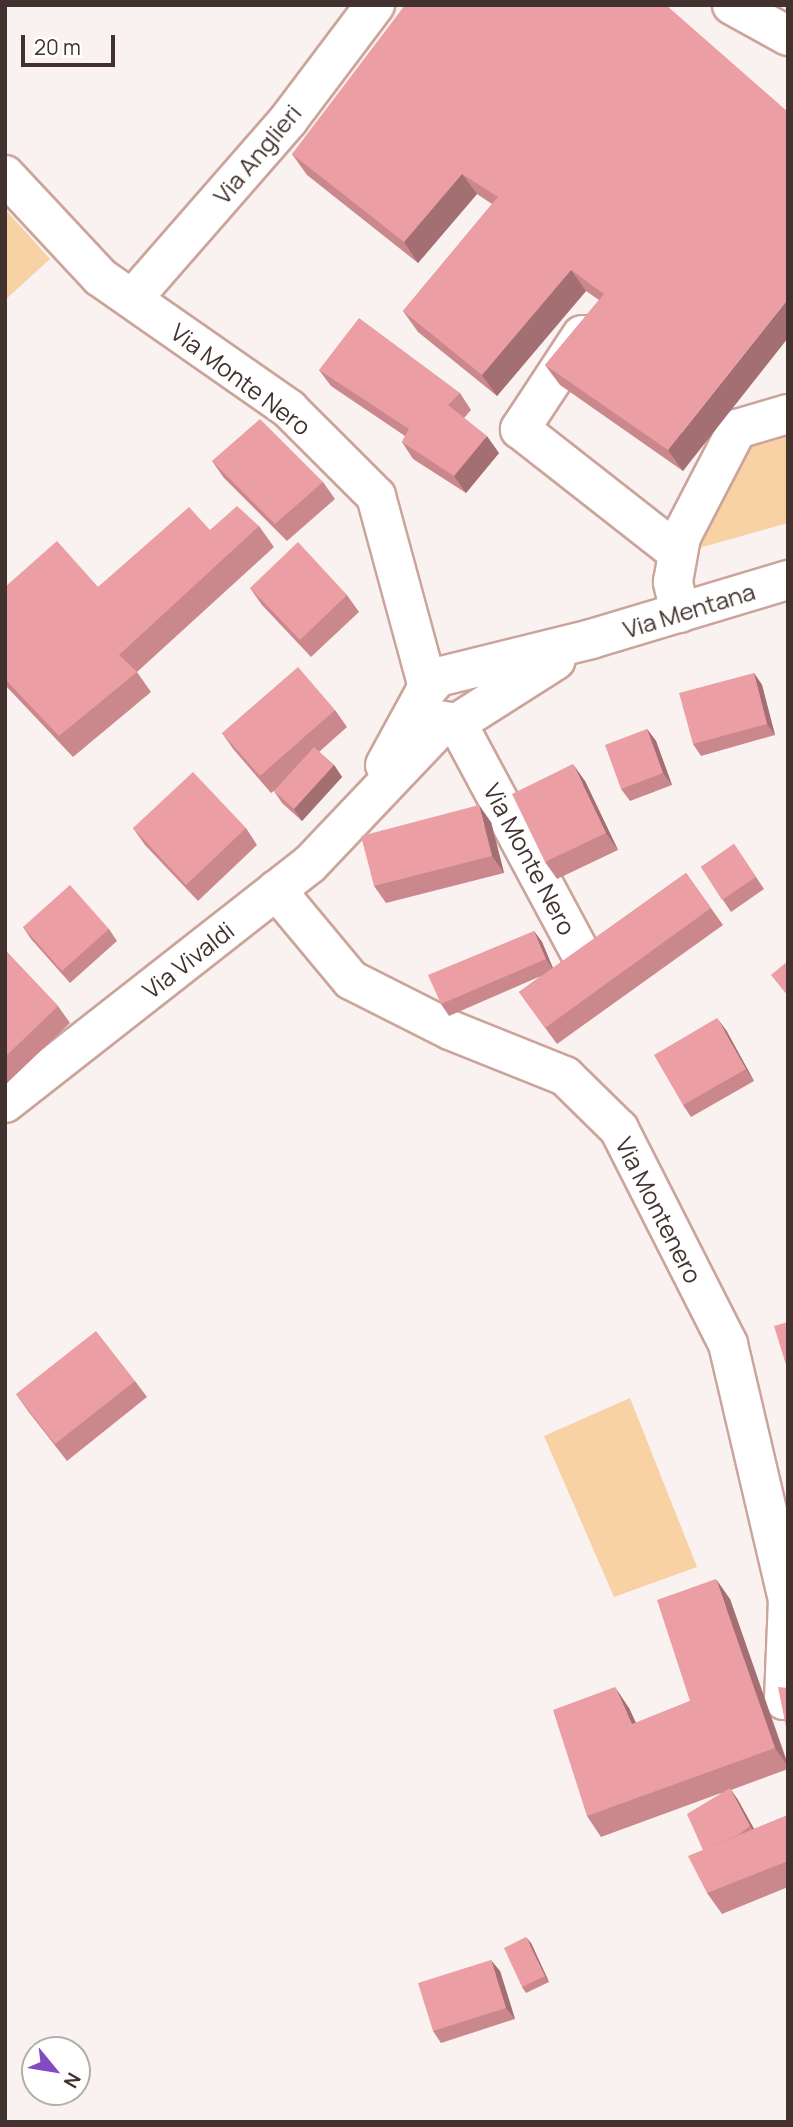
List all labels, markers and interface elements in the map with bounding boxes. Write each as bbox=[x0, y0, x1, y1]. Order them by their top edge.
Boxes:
scale bar bbox=[24, 21, 119, 65]
text: 20 m bbox=[34, 33, 81, 61]
street label: Via Anglieri bbox=[207, 98, 307, 210]
street label: Via Monte Nero bbox=[165, 317, 317, 441]
street label: Via Mentana bbox=[620, 576, 758, 644]
street label: Via Monte Nero bbox=[478, 778, 582, 940]
street label: Via Vivaldi bbox=[137, 916, 239, 1004]
street label: Via Montenero bbox=[610, 1132, 708, 1288]
north arrow bbox=[21, 2036, 91, 2106]
text: N bbox=[58, 2068, 87, 2093]

